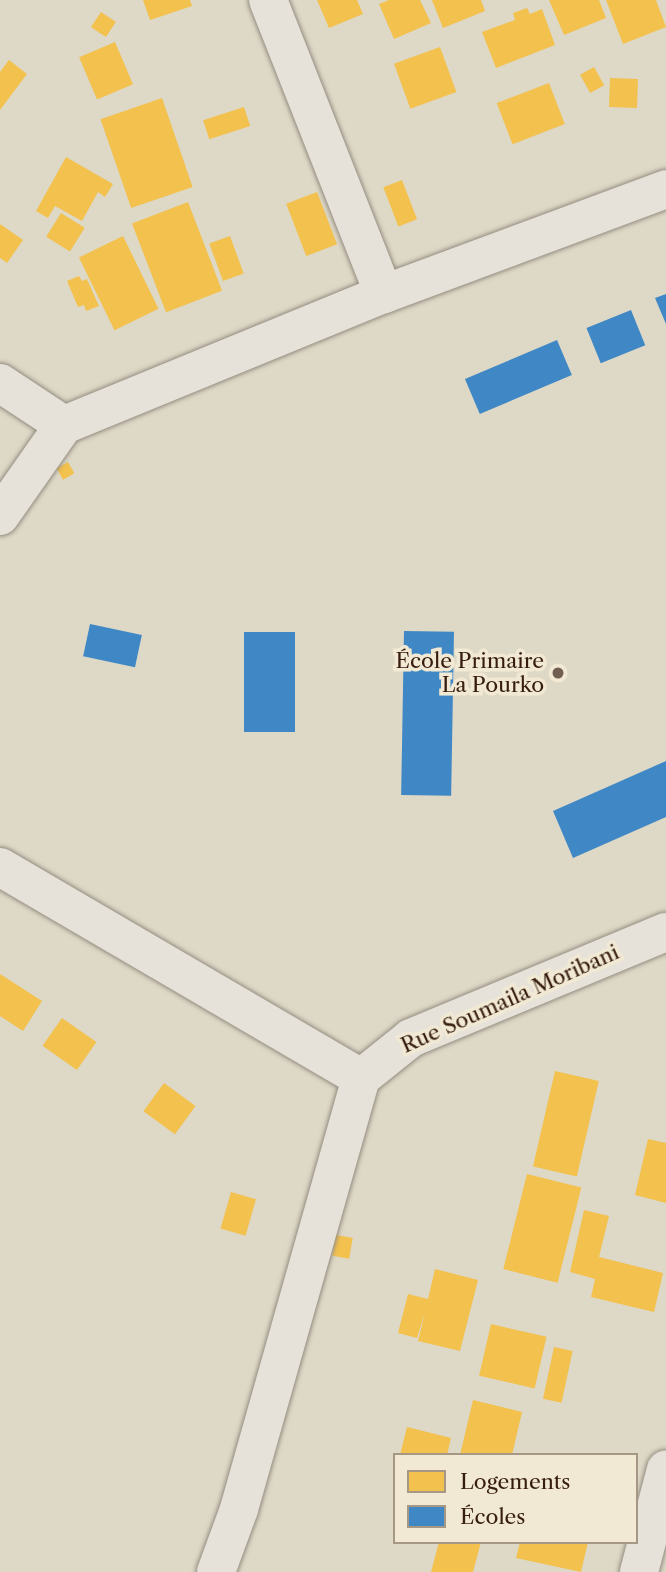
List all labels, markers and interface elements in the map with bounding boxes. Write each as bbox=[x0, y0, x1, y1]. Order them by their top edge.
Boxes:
place label: École Primaire La Pourko bbox=[396, 648, 544, 698]
marker: École Primaire La Pourko bbox=[550, 665, 566, 681]
street label: Rue Soumaila Moribani bbox=[397, 939, 623, 1059]
legend bbox=[393, 1453, 638, 1544]
text: Logements bbox=[460, 1469, 570, 1494]
text: Écoles bbox=[460, 1504, 526, 1529]

